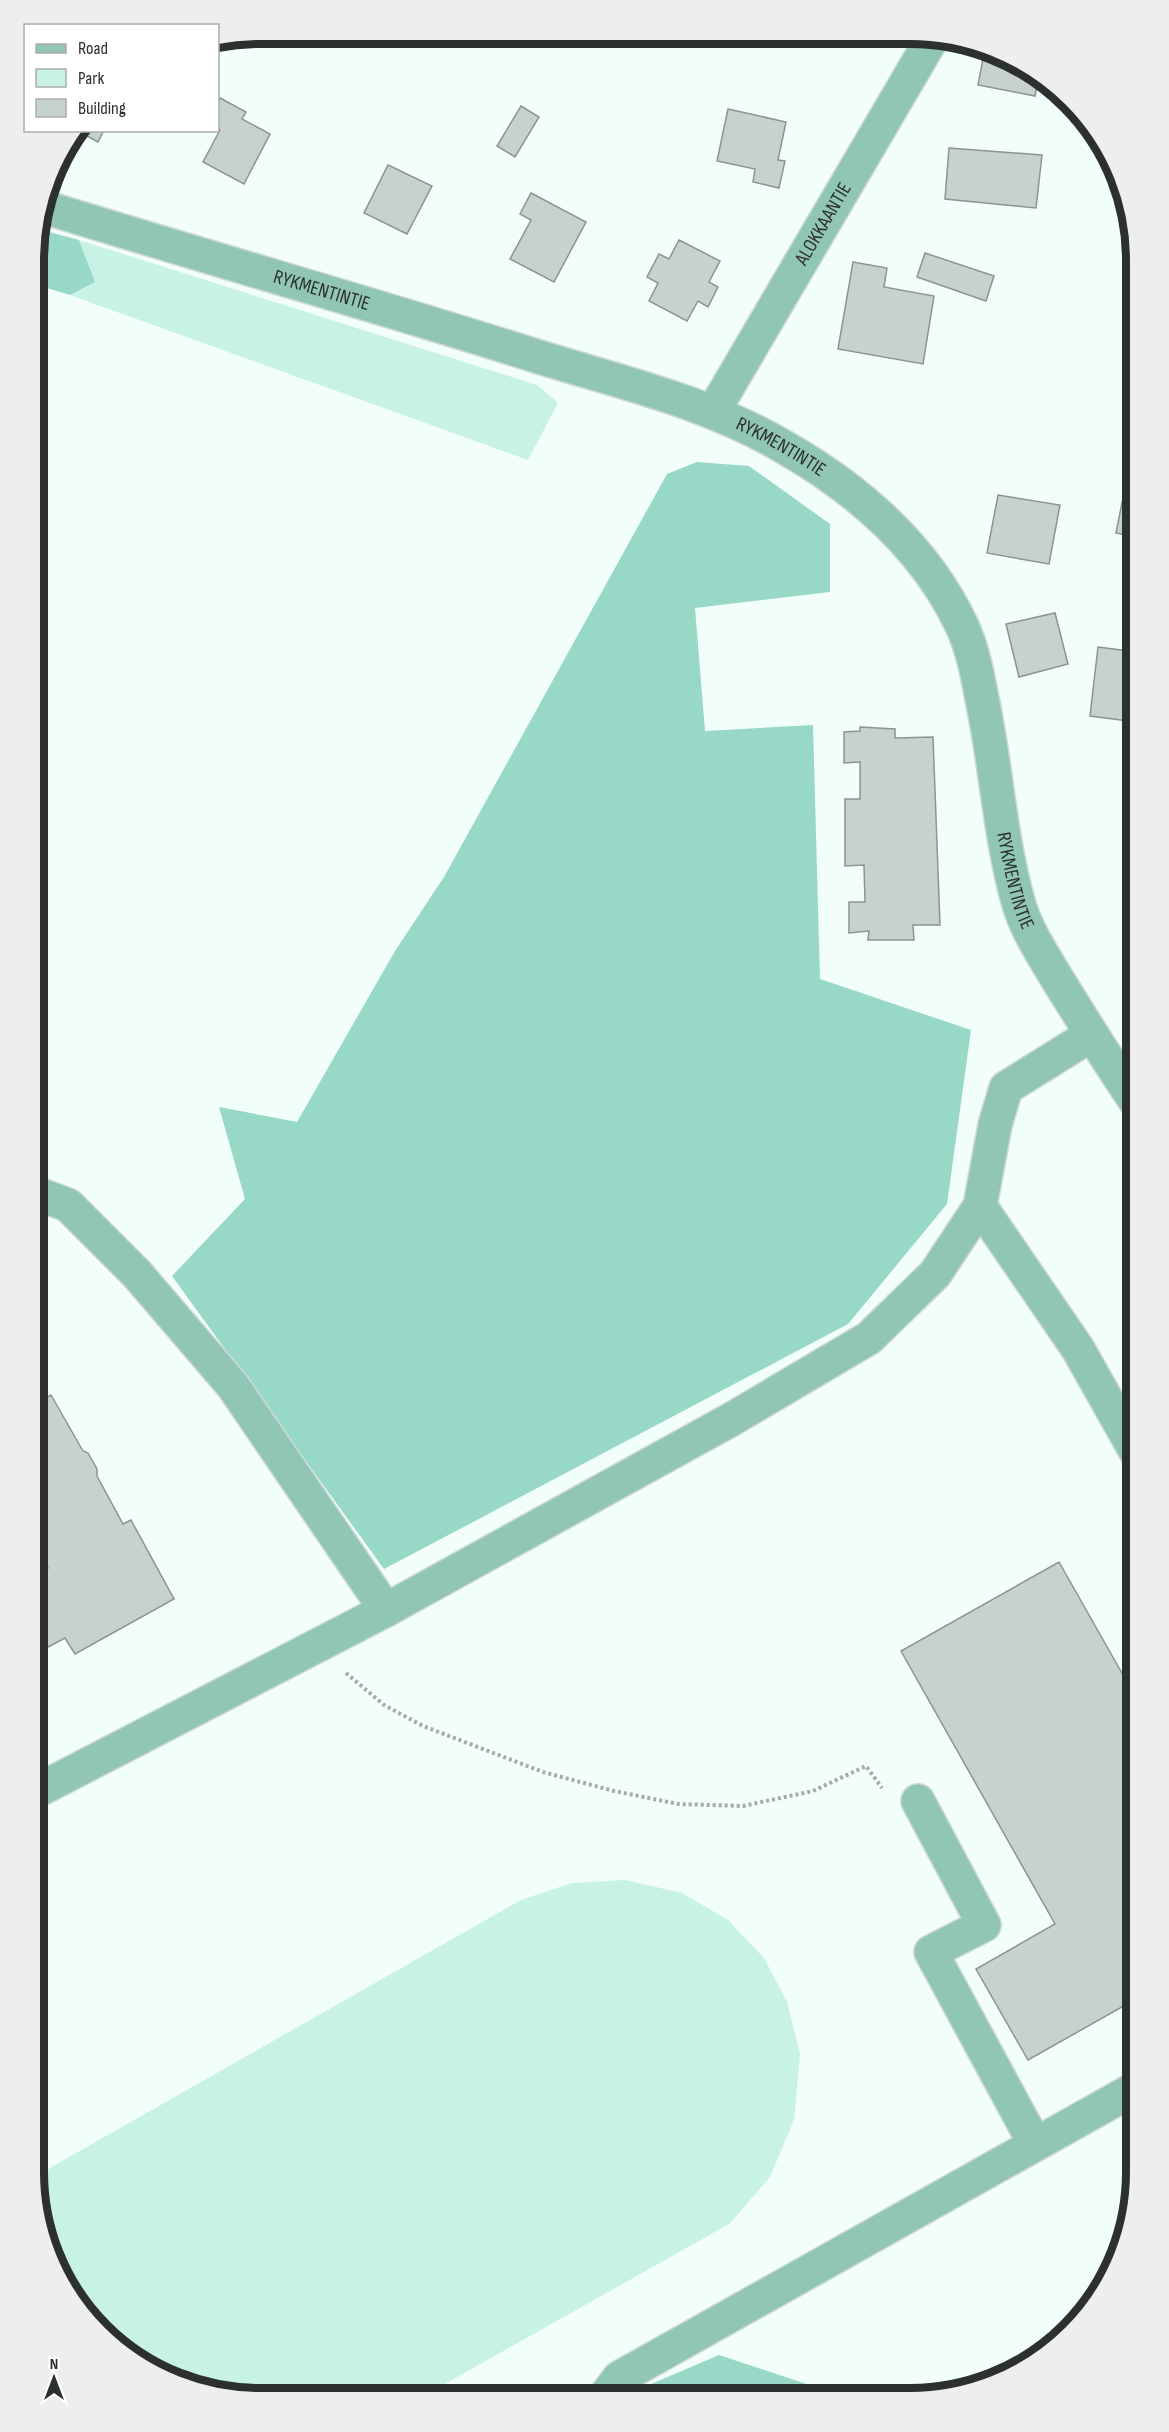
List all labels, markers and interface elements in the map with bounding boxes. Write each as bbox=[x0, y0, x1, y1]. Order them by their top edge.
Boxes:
legend bbox=[24, 24, 219, 132]
text: Road bbox=[78, 38, 108, 59]
text: Park bbox=[78, 68, 104, 89]
text: Building bbox=[78, 98, 126, 119]
street label: ALOKKAANTIE bbox=[789, 178, 857, 270]
street label: RYKMENTINTIE bbox=[271, 265, 373, 316]
street label: RYKMENTINTIE bbox=[732, 412, 830, 482]
street label: RYKMENTINTIE bbox=[991, 830, 1039, 933]
north arrow bbox=[24, 2348, 84, 2408]
text: N bbox=[50, 2355, 58, 2374]

